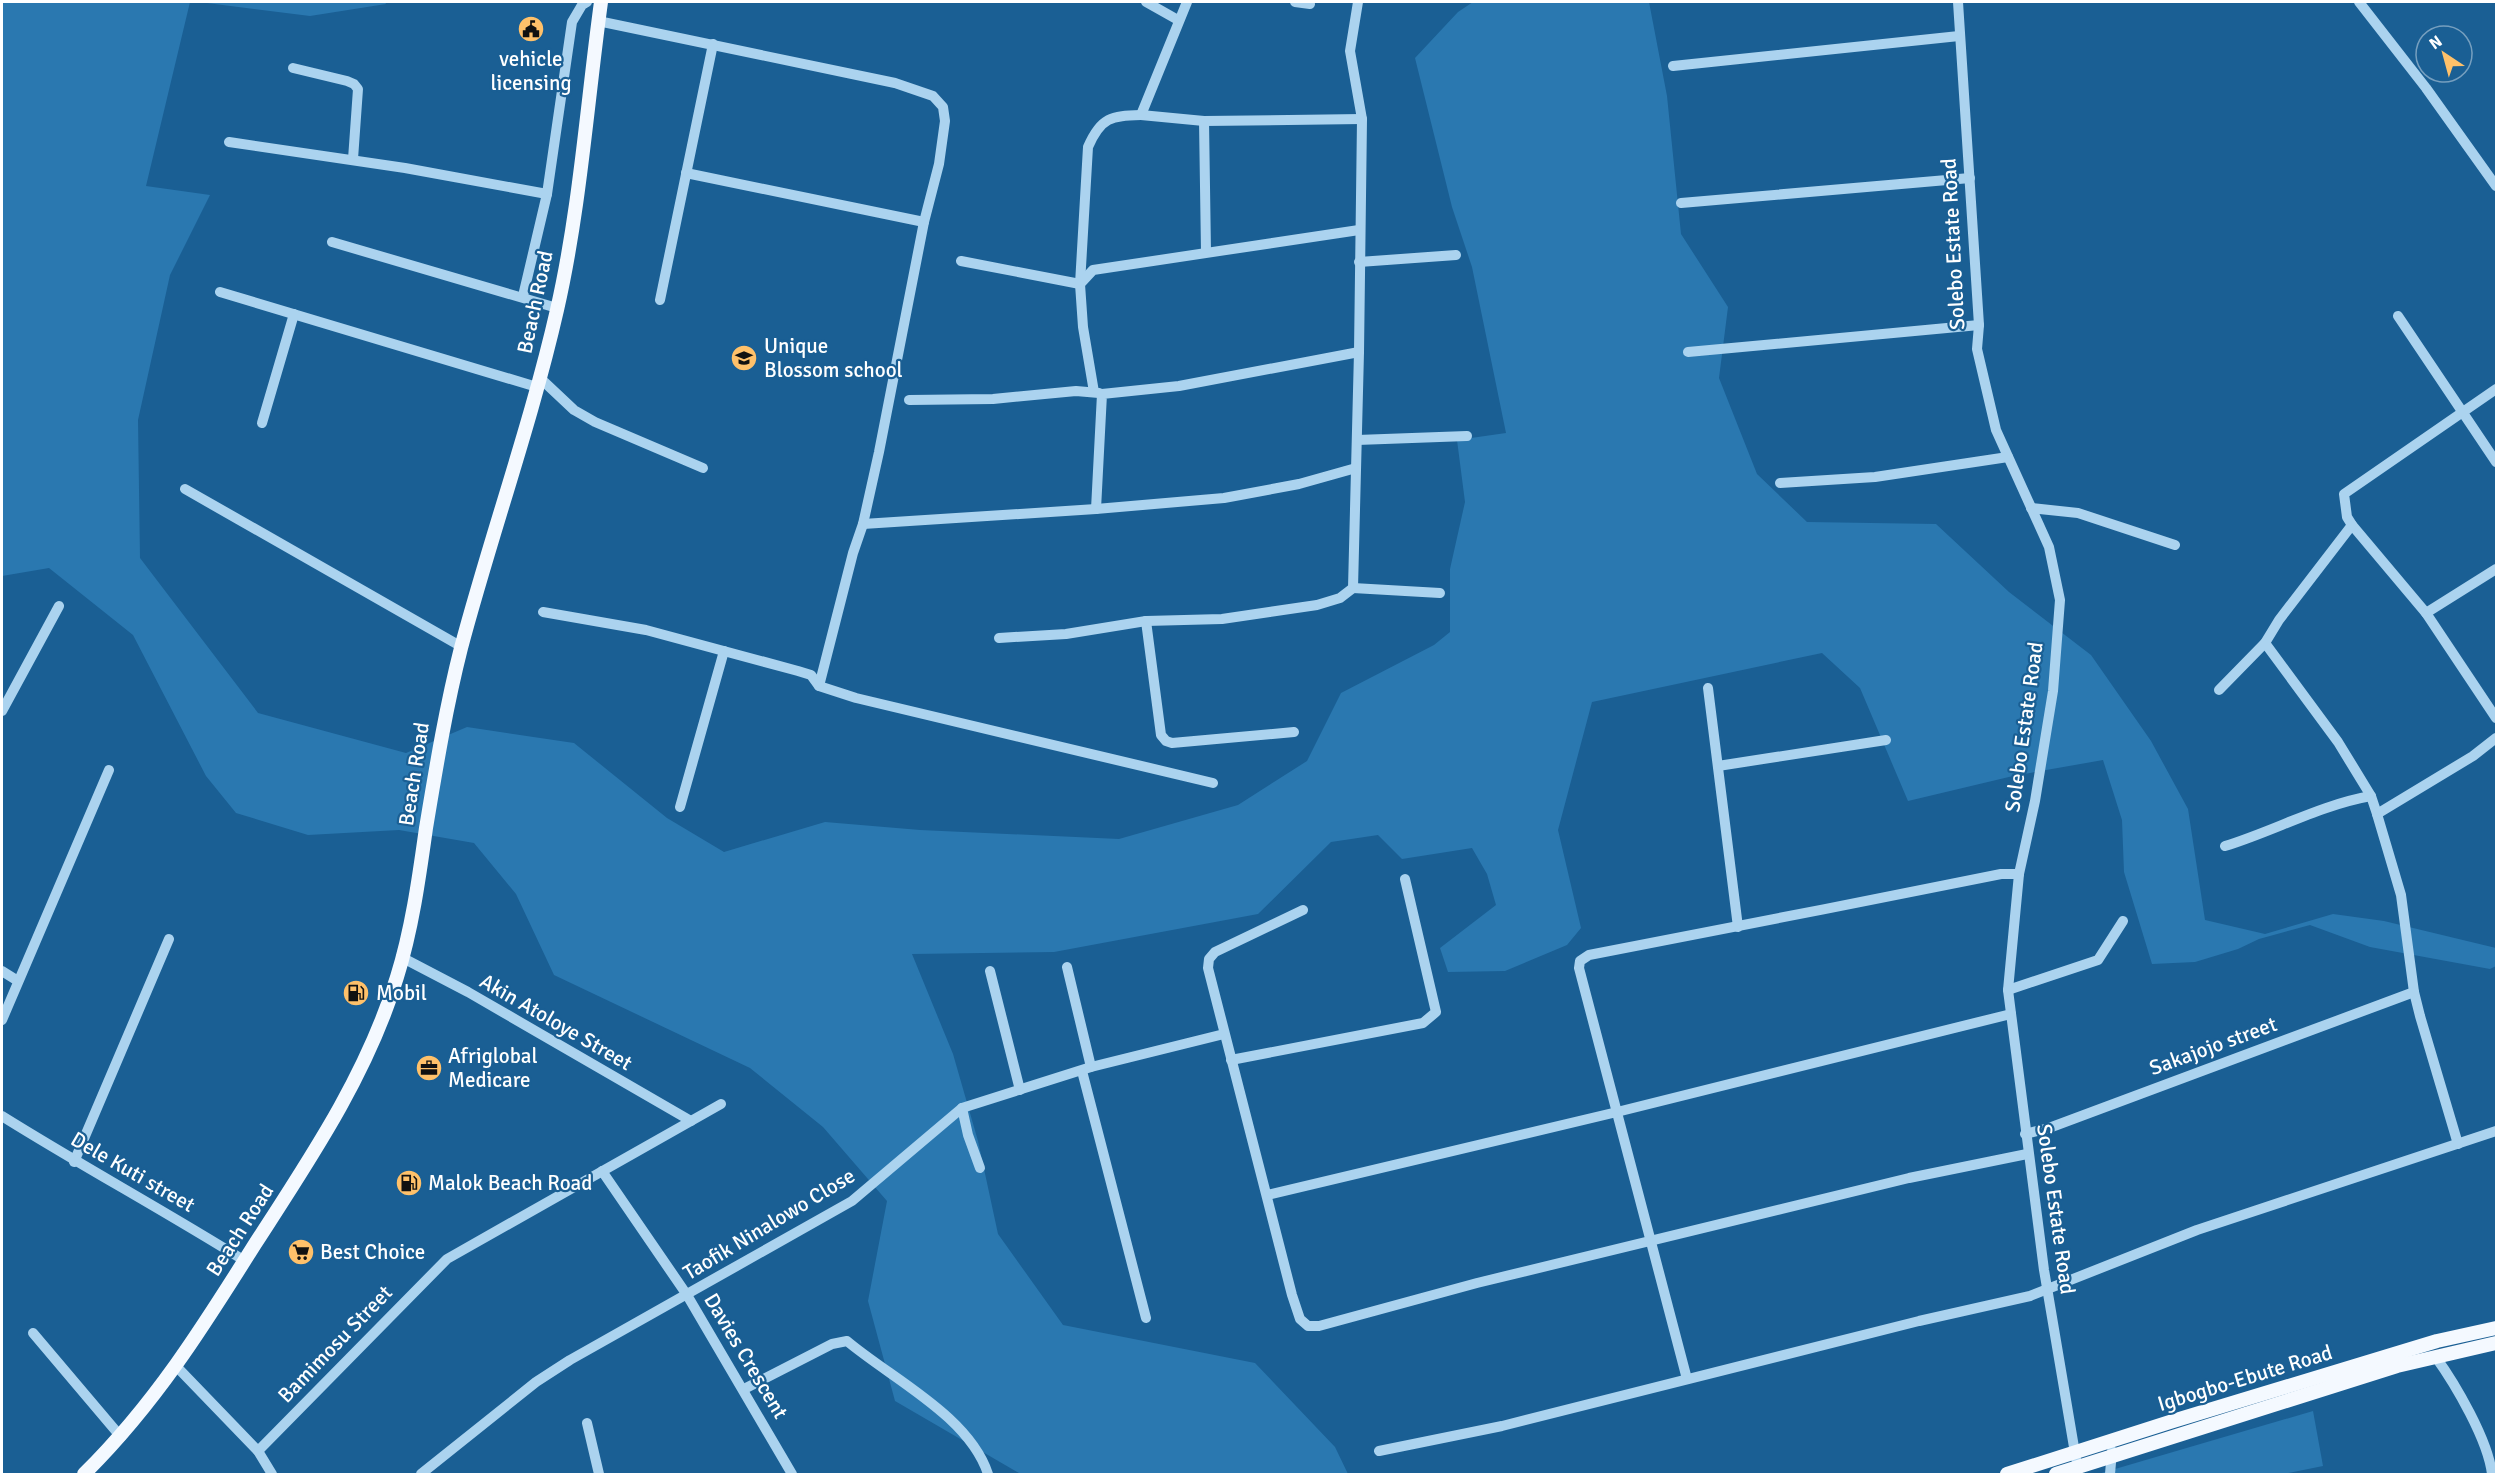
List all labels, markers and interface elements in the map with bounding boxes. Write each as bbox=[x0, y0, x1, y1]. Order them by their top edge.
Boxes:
public building icon: vehicle licensing bbox=[516, 14, 546, 44]
north arrow bbox=[2414, 24, 2474, 84]
text: N bbox=[2425, 31, 2446, 54]
place label: vehicle licensing bbox=[491, 46, 571, 96]
street label: Solebo Estate Road bbox=[1936, 158, 1970, 330]
street label: Beach Road bbox=[511, 248, 559, 356]
place label: Unique Blossom school bbox=[764, 333, 903, 383]
school or university icon: Unique Blossom school bbox=[729, 343, 759, 373]
street label: Solebo Estate Road bbox=[1999, 640, 2049, 814]
street label: Beach Road bbox=[393, 720, 435, 828]
street label: Akin Atoloye Street bbox=[475, 968, 637, 1076]
fuel station icon: Mobil bbox=[341, 978, 371, 1008]
place label: Mobil bbox=[376, 980, 427, 1006]
street label: Sakajojo street bbox=[2146, 1011, 2280, 1081]
place label: Afriglobal Medicare bbox=[448, 1043, 538, 1093]
office icon: Afriglobal Medicare bbox=[414, 1053, 444, 1083]
street label: Solebo Estate Road bbox=[2031, 1122, 2081, 1296]
street label: Dele Kuti street bbox=[66, 1126, 200, 1218]
street label: Taofik Ninalowo Close bbox=[678, 1162, 860, 1286]
fuel station icon: Malok Beach Road bbox=[394, 1168, 424, 1198]
place label: Malok Beach Road bbox=[428, 1170, 592, 1196]
street label: Beach Road bbox=[201, 1179, 279, 1281]
supermarket icon: Best Choice bbox=[286, 1237, 316, 1267]
place label: Best Choice bbox=[320, 1239, 425, 1265]
street label: Bamimosu Street bbox=[272, 1280, 398, 1408]
street label: Davies Crescent bbox=[698, 1288, 794, 1424]
street label: Igbogbo-Ebute Road bbox=[2154, 1339, 2336, 1417]

